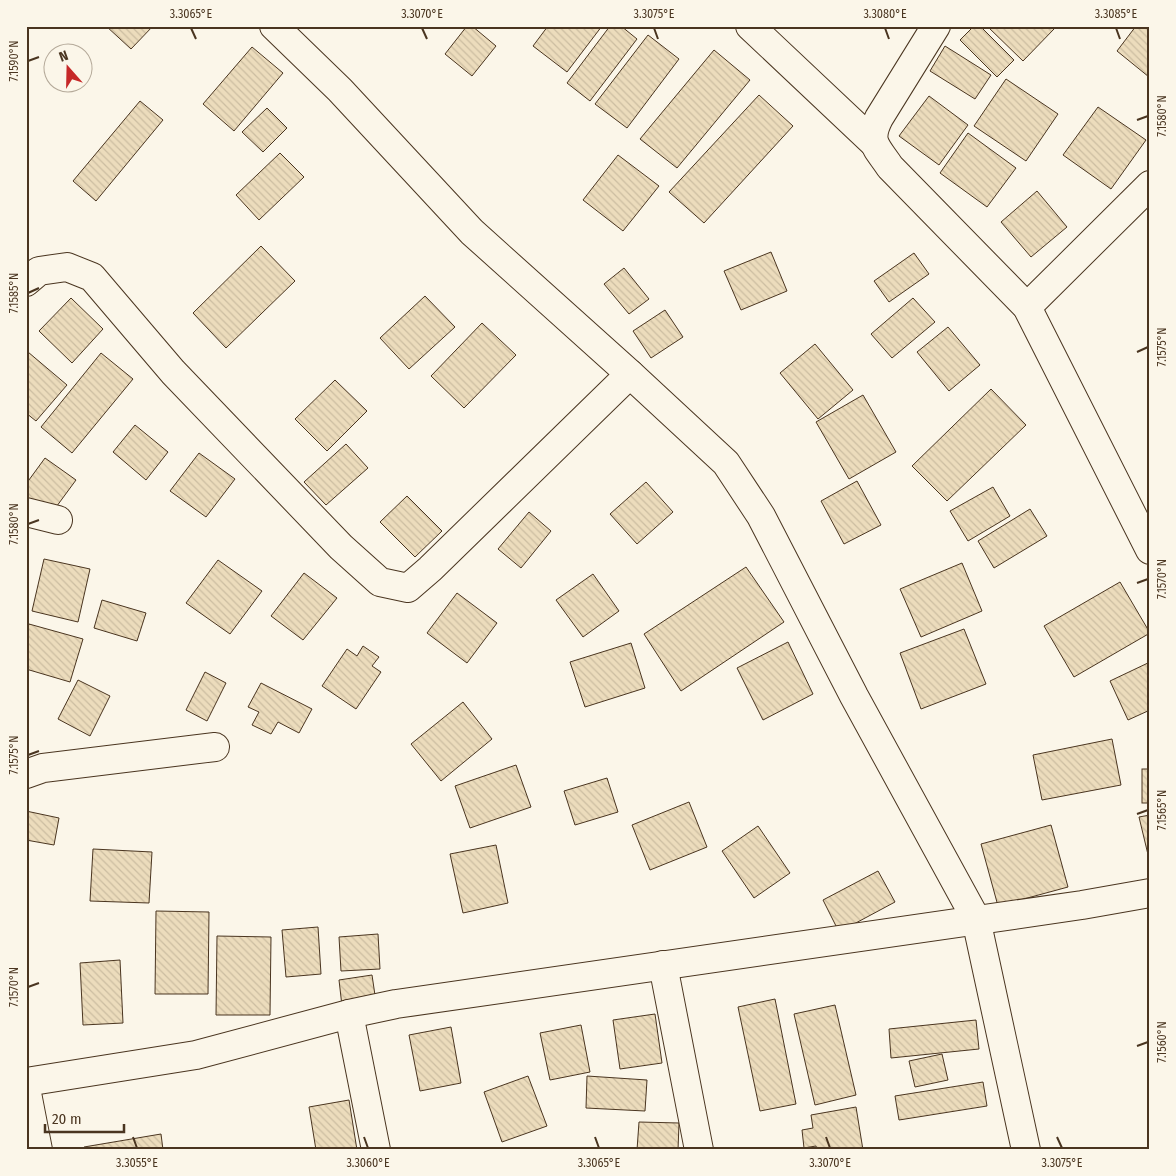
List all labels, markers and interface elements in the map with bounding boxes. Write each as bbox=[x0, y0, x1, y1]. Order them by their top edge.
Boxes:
text: 3.3065°E bbox=[170, 7, 213, 21]
text: 3.3070°E bbox=[401, 7, 443, 21]
text: 3.3075°E bbox=[634, 7, 675, 21]
text: 3.3080°E bbox=[863, 7, 907, 21]
text: 3.3085°E bbox=[1095, 7, 1138, 21]
text: 7.1590°N bbox=[7, 40, 21, 82]
north arrow bbox=[42, 42, 92, 92]
text: N bbox=[57, 47, 71, 66]
text: 7.1580°N bbox=[1155, 95, 1169, 137]
text: 7.1585°N bbox=[7, 273, 21, 313]
text: 7.1575°N bbox=[1155, 327, 1169, 367]
text: 7.1580°N bbox=[7, 503, 21, 545]
text: 7.1570°N bbox=[1155, 559, 1169, 599]
text: 7.1575°N bbox=[7, 735, 21, 775]
text: 7.1565°N bbox=[1155, 790, 1169, 830]
text: 7.1570°N bbox=[7, 967, 21, 1007]
text: 7.1560°N bbox=[1155, 1021, 1169, 1063]
scale bar bbox=[45, 1101, 124, 1133]
text: 20 m bbox=[52, 1110, 82, 1128]
text: 3.3055°E bbox=[116, 1156, 158, 1170]
text: 3.3060°E bbox=[346, 1156, 390, 1170]
text: 3.3065°E bbox=[578, 1156, 621, 1170]
text: 3.3070°E bbox=[809, 1156, 851, 1170]
text: 3.3075°E bbox=[1042, 1156, 1083, 1170]

